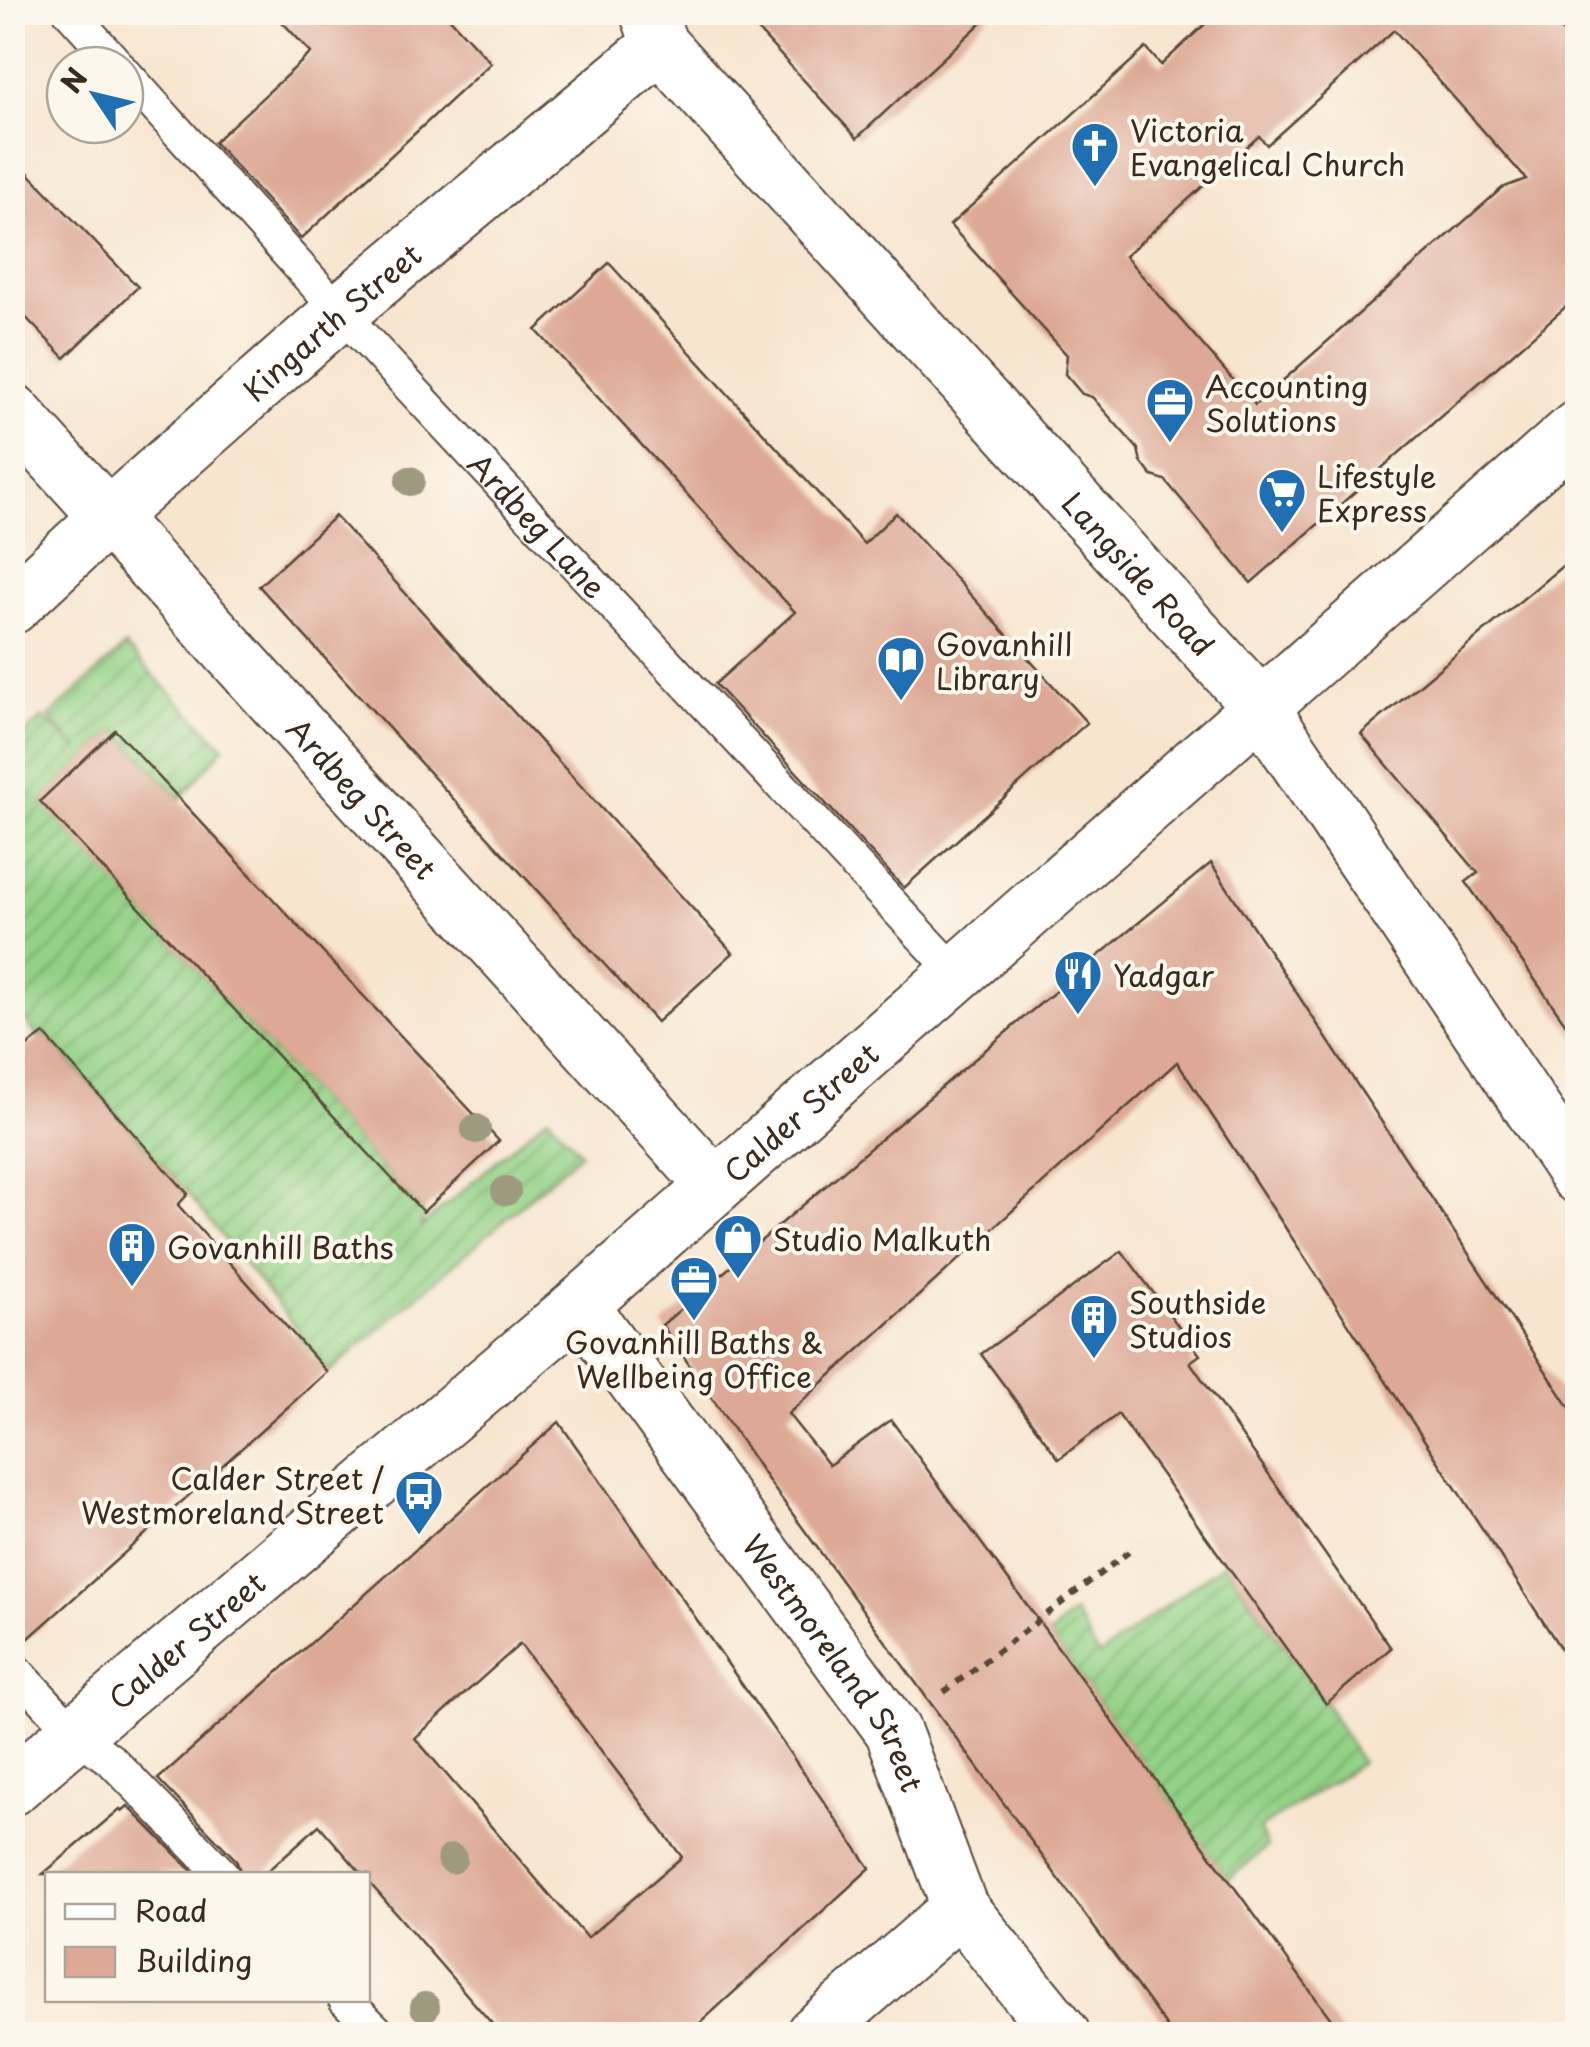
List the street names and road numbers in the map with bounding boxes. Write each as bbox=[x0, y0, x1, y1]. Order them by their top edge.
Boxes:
street label: Kingarth Street bbox=[232, 231, 430, 411]
street label: Ardbeg Lane bbox=[459, 441, 618, 608]
street label: Langside Road bbox=[1053, 481, 1226, 665]
street label: Ardbeg Street bbox=[277, 707, 448, 889]
street label: Calder Street bbox=[713, 1031, 888, 1192]
street label: Westmoreland Street bbox=[733, 1524, 936, 1798]
street label: Calder Street bbox=[98, 1560, 274, 1719]

